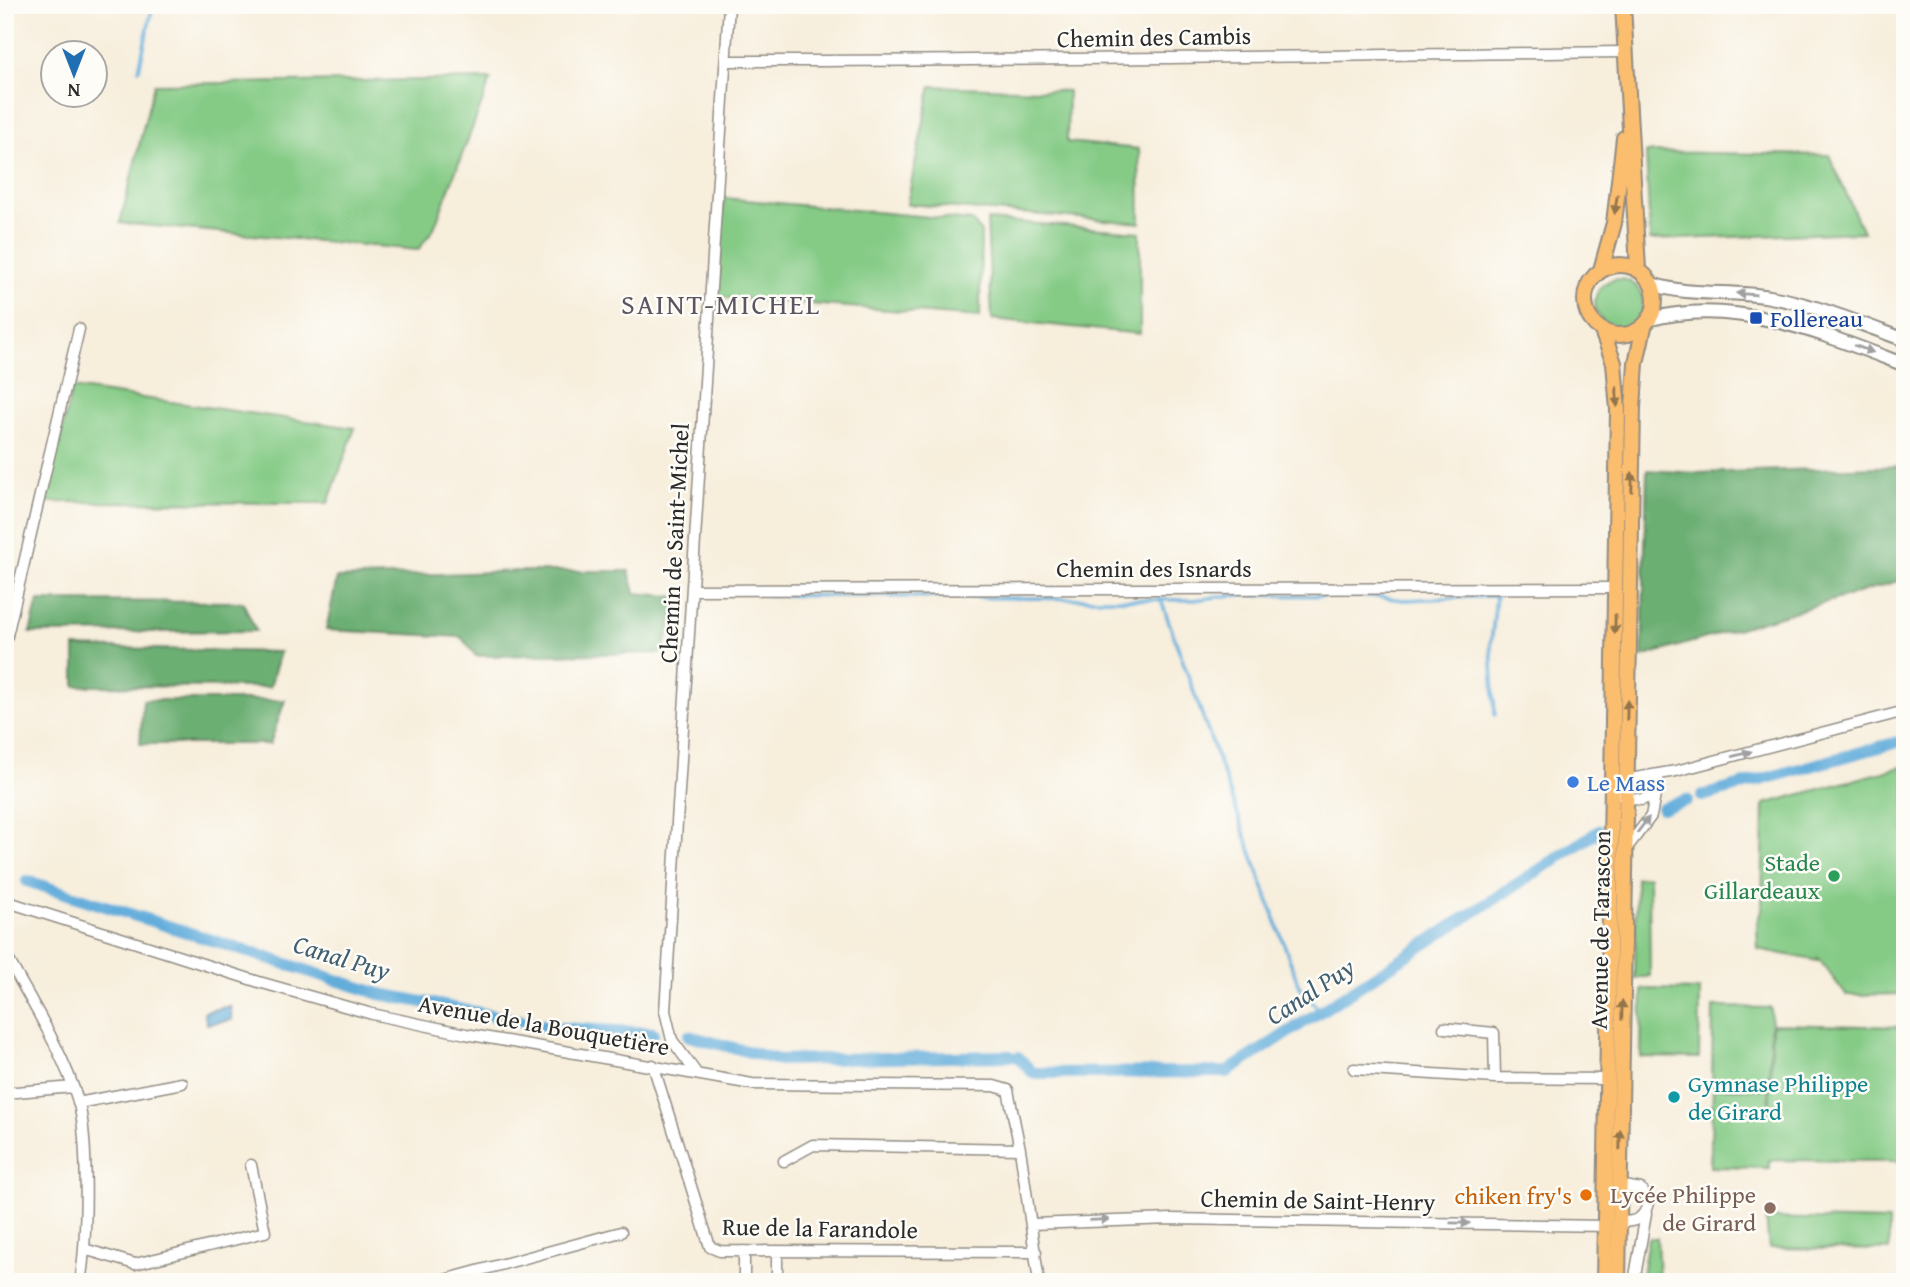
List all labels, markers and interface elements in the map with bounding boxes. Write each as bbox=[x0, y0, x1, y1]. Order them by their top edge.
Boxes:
street label: Chemin des Cambis bbox=[1056, 18, 1252, 56]
north arrow bbox=[38, 38, 108, 108]
text: N bbox=[67, 77, 80, 105]
one-way arrow bbox=[1611, 193, 1622, 215]
district label: SAINT-MICHEL bbox=[621, 283, 821, 324]
one-way arrow bbox=[1734, 288, 1756, 299]
place label: Follereau bbox=[1770, 301, 1863, 336]
marker: Follereau bbox=[1748, 310, 1764, 326]
one-way arrow bbox=[1853, 344, 1874, 355]
one-way arrow bbox=[1612, 386, 1623, 408]
street label: Chemin de Saint-Michel bbox=[650, 422, 698, 664]
one-way arrow bbox=[1626, 471, 1638, 493]
street label: Chemin des Isnards bbox=[1056, 551, 1252, 586]
one-way arrow bbox=[1609, 613, 1620, 635]
one-way arrow bbox=[1622, 698, 1633, 720]
one-way arrow bbox=[1731, 748, 1753, 759]
place label: Le Mass bbox=[1587, 765, 1665, 800]
marker: Le Mass bbox=[1565, 774, 1581, 790]
one-way arrow bbox=[1636, 817, 1651, 835]
street label: Avenue de Tarascon bbox=[1581, 830, 1619, 1030]
place label: Stade Gillardeaux bbox=[1704, 845, 1821, 908]
marker: Stade Gillardeaux bbox=[1826, 868, 1842, 884]
water label: Canal Puy bbox=[289, 924, 395, 990]
water label: Canal Puy bbox=[1258, 948, 1362, 1034]
street label: Avenue de la Bouquetière bbox=[416, 986, 672, 1064]
one-way arrow bbox=[1616, 999, 1628, 1021]
place label: Gymnase Philippe de Girard bbox=[1688, 1066, 1868, 1129]
marker: Gymnase Philippe de Girard bbox=[1666, 1089, 1682, 1105]
one-way arrow bbox=[1614, 1129, 1626, 1151]
place label: Lycée Philippe de Girard bbox=[1610, 1177, 1756, 1240]
place label: chiken fry's bbox=[1455, 1178, 1572, 1213]
street label: Chemin de Saint-Henry bbox=[1200, 1180, 1436, 1220]
marker: chiken fry's bbox=[1578, 1187, 1594, 1203]
marker: Lycée Philippe de Girard bbox=[1762, 1200, 1778, 1216]
street label: Rue de la Farandole bbox=[722, 1209, 918, 1247]
one-way arrow bbox=[1088, 1215, 1110, 1226]
one-way arrow bbox=[1449, 1218, 1471, 1229]

